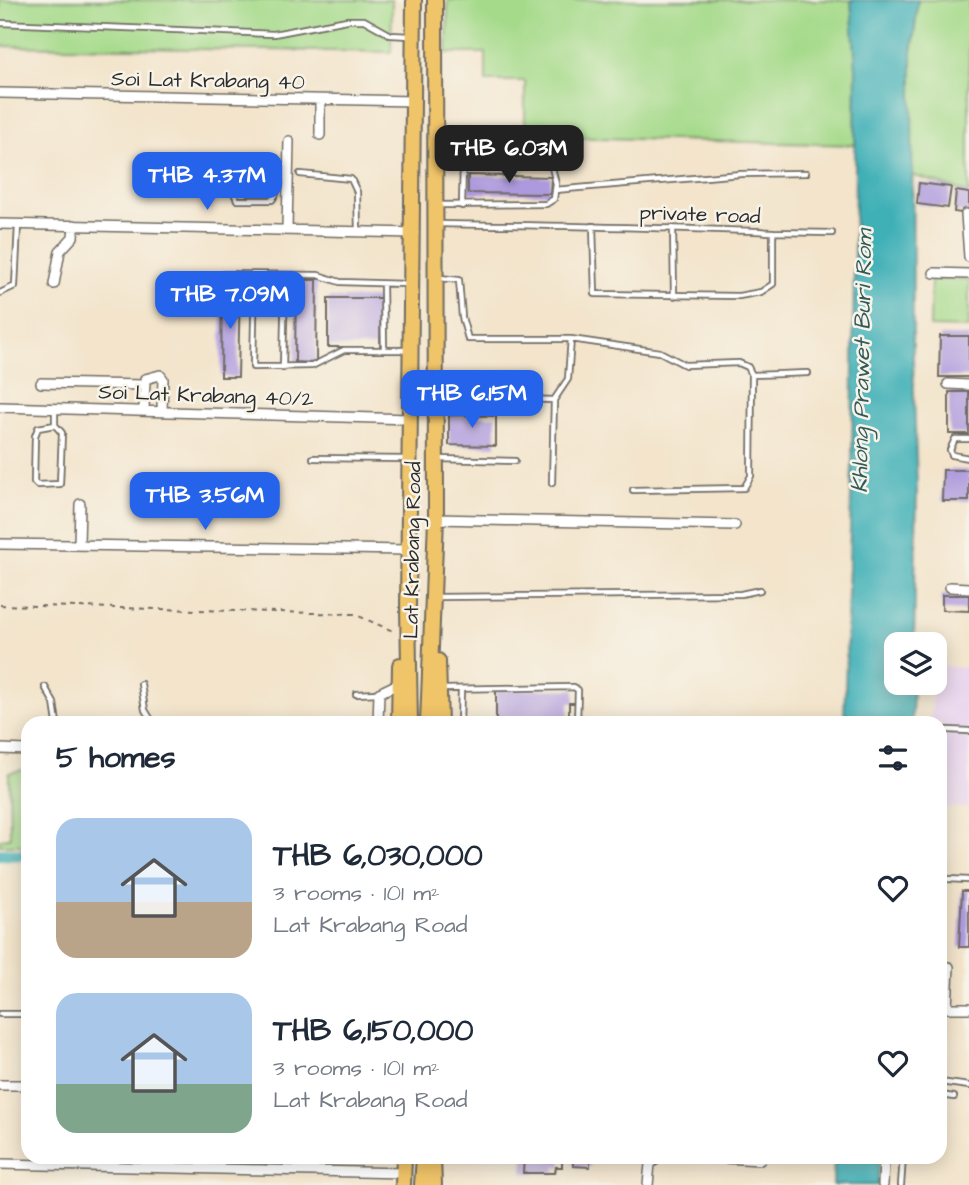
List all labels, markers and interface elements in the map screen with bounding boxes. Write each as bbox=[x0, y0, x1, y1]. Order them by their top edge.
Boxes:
street label: Soi Lat Krabang 40 bbox=[111, 64, 305, 99]
pin: THB 6.03M bbox=[429, 125, 589, 185]
text: THB 6.03M bbox=[451, 132, 567, 164]
pin: THB 4.37M bbox=[127, 152, 287, 212]
text: THB 4.37M bbox=[148, 159, 266, 191]
street label: private road bbox=[639, 198, 761, 232]
water label: Khlong Prawet Buri Rom bbox=[844, 227, 881, 493]
pin: THB 7.09M bbox=[150, 272, 310, 331]
text: THB 7.09M bbox=[171, 278, 289, 310]
pin: THB 6.15M bbox=[392, 370, 552, 430]
street label: Soi Lat Krabang 40/2 bbox=[98, 377, 314, 416]
text: THB 6.15M bbox=[417, 377, 527, 409]
street label: Lat Krabang Road bbox=[396, 461, 431, 639]
pin: THB 3.56M bbox=[125, 472, 285, 532]
text: THB 3.56M bbox=[146, 479, 264, 511]
map controls bbox=[884, 632, 947, 695]
button: layers bbox=[884, 632, 947, 695]
text: 5 homes bbox=[56, 737, 176, 779]
icon: filters bbox=[874, 739, 912, 777]
text: THB 6,030,000 bbox=[273, 835, 483, 877]
icon: home bbox=[112, 846, 196, 930]
icon: heart bbox=[874, 869, 912, 907]
text: 3 rooms · 101 m² bbox=[273, 877, 440, 909]
text: Lat Krabang Road bbox=[273, 909, 467, 941]
text: THB 6,150,000 bbox=[273, 1010, 473, 1052]
icon: home bbox=[112, 1021, 196, 1105]
icon: heart bbox=[874, 1044, 912, 1082]
text: 3 rooms · 101 m² bbox=[273, 1052, 440, 1084]
text: Lat Krabang Road bbox=[273, 1084, 467, 1116]

